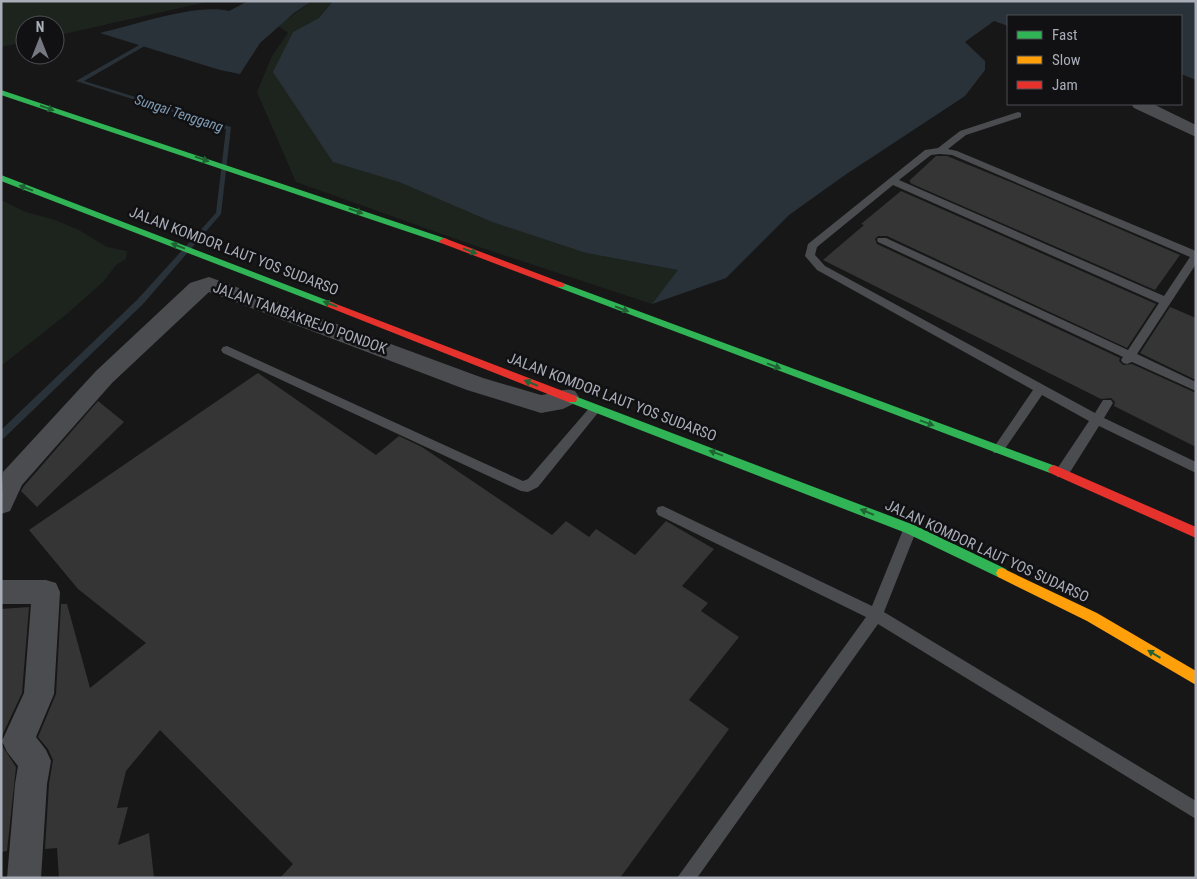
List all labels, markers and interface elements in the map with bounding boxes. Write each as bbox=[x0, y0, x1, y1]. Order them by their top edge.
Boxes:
north arrow bbox=[15, 15, 65, 65]
legend bbox=[1007, 15, 1182, 105]
text: N bbox=[36, 19, 44, 35]
text: Fast bbox=[1052, 26, 1077, 44]
text: Slow bbox=[1052, 51, 1081, 69]
text: Jam bbox=[1052, 76, 1078, 94]
water label: Sungai Tenggang bbox=[133, 91, 225, 135]
one-way arrow bbox=[40, 104, 55, 112]
one-way arrow bbox=[194, 156, 209, 164]
one-way arrow bbox=[19, 183, 33, 191]
street label: JALAN KOMDOR LAUT YOS SUDARSO bbox=[127, 203, 341, 299]
one-way arrow bbox=[348, 208, 363, 215]
one-way arrow bbox=[171, 241, 185, 249]
one-way arrow bbox=[463, 248, 477, 256]
street label: JALAN TAMBAKREJO PONDOK bbox=[211, 278, 390, 358]
one-way arrow bbox=[323, 299, 337, 307]
one-way arrow bbox=[615, 306, 630, 313]
street label: JALAN KOMDOR LAUT YOS SUDARSO bbox=[505, 349, 719, 445]
one-way arrow bbox=[767, 363, 782, 370]
one-way arrow bbox=[523, 379, 538, 387]
one-way arrow bbox=[919, 420, 934, 427]
one-way arrow bbox=[708, 449, 723, 457]
street label: JALAN KOMDOR LAUT YOS SUDARSO bbox=[882, 496, 1092, 606]
one-way arrow bbox=[860, 508, 875, 515]
one-way arrow bbox=[1147, 649, 1160, 658]

